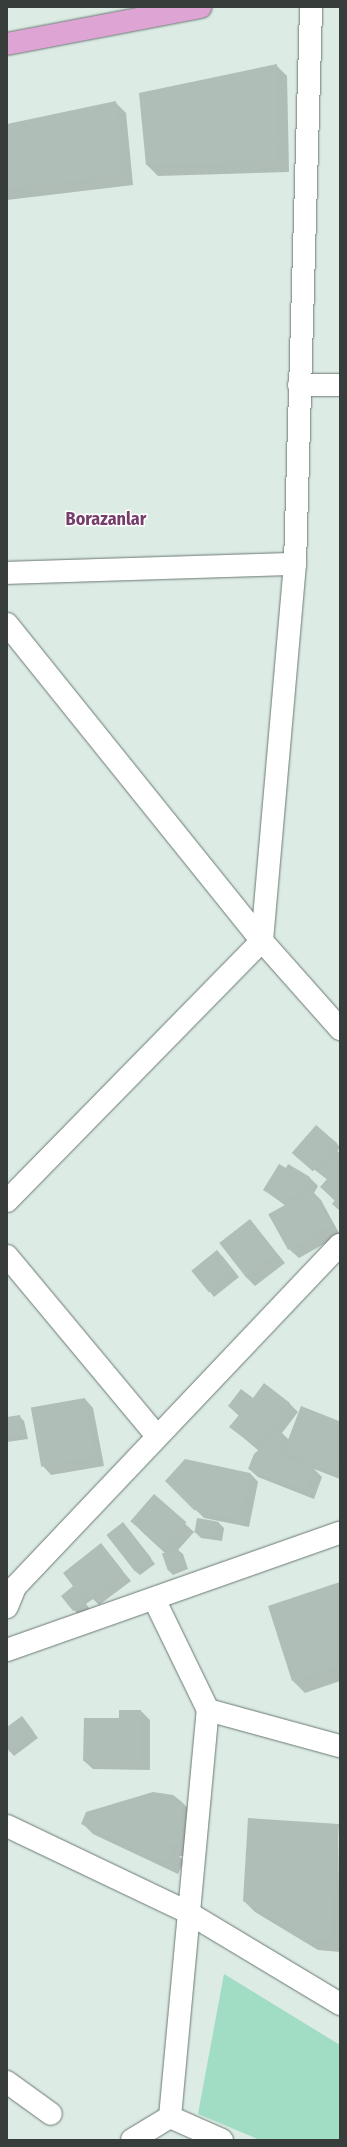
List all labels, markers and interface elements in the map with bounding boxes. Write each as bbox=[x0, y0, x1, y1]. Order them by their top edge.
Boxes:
district label: Borazanlar bbox=[66, 508, 146, 530]

